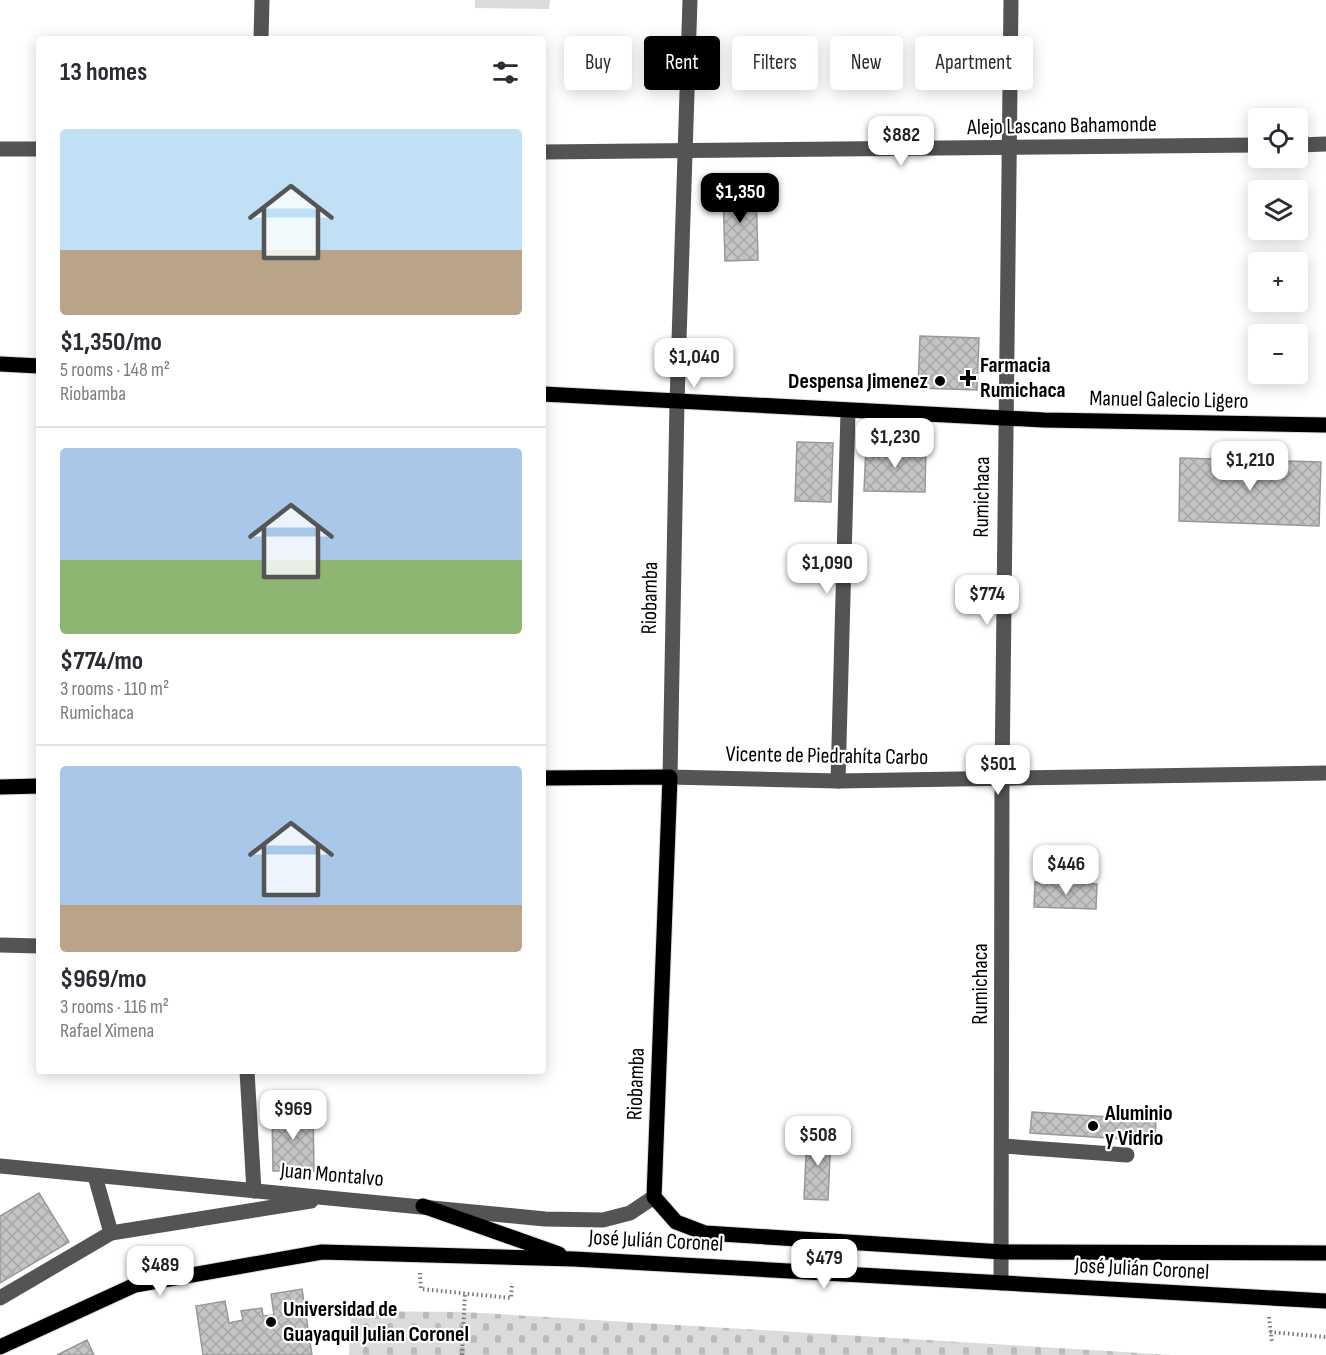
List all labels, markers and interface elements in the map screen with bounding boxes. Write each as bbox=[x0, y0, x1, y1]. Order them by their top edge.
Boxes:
chip: Buy bbox=[564, 36, 632, 90]
chip: Rent bbox=[644, 36, 720, 90]
chip: Filters bbox=[732, 36, 818, 90]
chip: New bbox=[830, 36, 903, 90]
chip: Apartment bbox=[915, 36, 1033, 90]
icon: filters bbox=[489, 56, 522, 89]
text: 13 homes bbox=[60, 57, 147, 88]
map controls bbox=[1248, 108, 1308, 384]
button: locate bbox=[1248, 108, 1308, 168]
street label: Alejo Lascano Bahamonde bbox=[966, 111, 1157, 141]
pin: $882 bbox=[865, 116, 937, 167]
text: $882 bbox=[882, 123, 920, 147]
icon: home bbox=[237, 168, 345, 276]
pin: $1,350 bbox=[691, 173, 789, 224]
text: $1,350 bbox=[715, 180, 765, 204]
button: layers bbox=[1248, 180, 1308, 240]
button: + bbox=[1248, 252, 1308, 312]
button: − bbox=[1248, 324, 1308, 384]
text: $1,350/mo bbox=[60, 327, 162, 358]
pin: $1,040 bbox=[645, 338, 743, 389]
text: $1,040 bbox=[668, 345, 720, 369]
place label: Farmacia Rumichaca bbox=[980, 352, 1066, 404]
text: 5 rooms · 148 m² bbox=[60, 358, 170, 382]
place label: Despensa Jimenez bbox=[788, 368, 929, 395]
marker: Farmacia Rumichaca bbox=[961, 371, 975, 385]
marker: Despensa Jimenez bbox=[933, 374, 947, 388]
text: Riobamba bbox=[60, 382, 126, 406]
street label: Manuel Galecio Ligero bbox=[1089, 385, 1249, 415]
pin: $1,230 bbox=[846, 418, 944, 469]
text: $1,230 bbox=[870, 425, 920, 449]
pin: $1,210 bbox=[1201, 441, 1299, 492]
text: $1,210 bbox=[1225, 448, 1275, 472]
street label: Rumichaca bbox=[968, 456, 996, 538]
icon: home bbox=[237, 487, 345, 595]
pin: $1,090 bbox=[778, 544, 876, 595]
text: $1,090 bbox=[801, 551, 853, 575]
street label: Riobamba bbox=[636, 561, 664, 635]
pin: $774 bbox=[951, 575, 1023, 626]
text: $774 bbox=[969, 582, 1005, 606]
text: $774/mo bbox=[60, 646, 143, 677]
text: 3 rooms · 110 m² bbox=[60, 677, 169, 701]
text: Rumichaca bbox=[60, 701, 134, 725]
street label: Vicente de Piedrahíta Carbo bbox=[725, 741, 929, 771]
pin: $501 bbox=[962, 745, 1034, 796]
text: $501 bbox=[980, 752, 1016, 776]
icon: home bbox=[237, 805, 345, 913]
pin: $446 bbox=[1030, 845, 1102, 896]
text: $446 bbox=[1047, 852, 1085, 876]
street label: Rumichaca bbox=[967, 943, 994, 1025]
text: $969/mo bbox=[60, 964, 146, 995]
text: 3 rooms · 116 m² bbox=[60, 995, 169, 1019]
text: Rafael Ximena bbox=[60, 1019, 154, 1043]
street label: Riobamba bbox=[621, 1047, 651, 1121]
pin: $969 bbox=[257, 1090, 329, 1141]
text: $969 bbox=[274, 1097, 312, 1121]
place label: Aluminio y Vidrio bbox=[1104, 1100, 1173, 1152]
pin: $508 bbox=[782, 1116, 854, 1167]
marker: Aluminio y Vidrio bbox=[1086, 1119, 1100, 1133]
text: $508 bbox=[799, 1123, 837, 1147]
street label: Juan Montalvo bbox=[278, 1157, 385, 1193]
street label: José Julián Coronel bbox=[587, 1224, 724, 1258]
pin: $479 bbox=[788, 1239, 860, 1290]
pin: $489 bbox=[124, 1246, 196, 1297]
text: $479 bbox=[805, 1246, 843, 1270]
street label: José Julián Coronel bbox=[1073, 1252, 1210, 1286]
text: $489 bbox=[141, 1253, 179, 1277]
place label: Universidad de Guayaquil Julian Coronel bbox=[283, 1296, 469, 1348]
marker: Universidad de Guayaquil Julian Coronel bbox=[264, 1315, 278, 1329]

